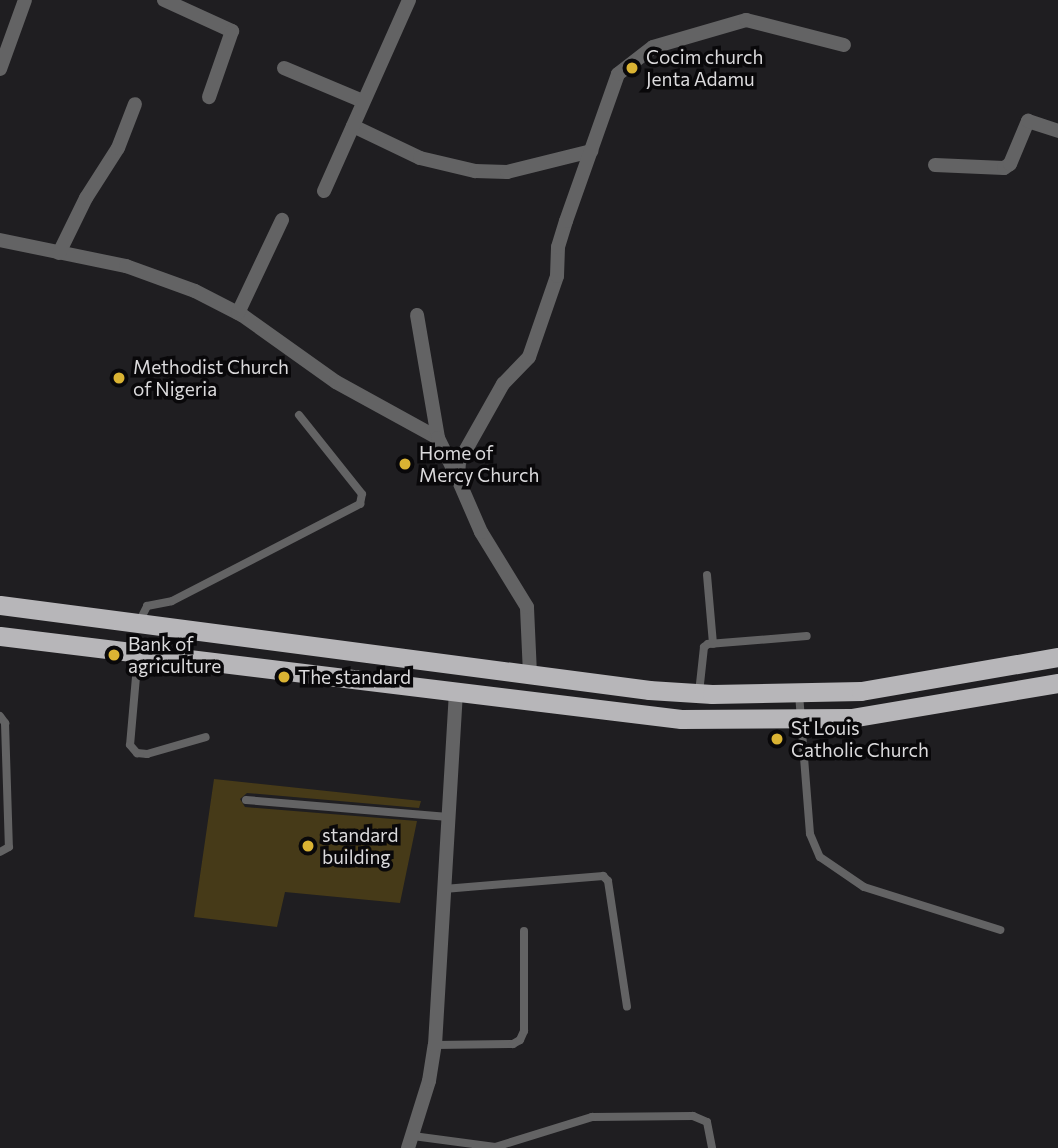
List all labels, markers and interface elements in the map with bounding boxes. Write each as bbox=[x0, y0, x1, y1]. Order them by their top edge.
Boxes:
place label: Cocim church Jenta Adamu bbox=[646, 46, 763, 90]
marker: Cocim church Jenta Adamu bbox=[624, 60, 640, 76]
place label: Methodist Church of Nigeria bbox=[133, 356, 289, 400]
marker: Methodist Church of Nigeria bbox=[111, 370, 127, 386]
place label: Home of Mercy Church bbox=[419, 442, 539, 486]
marker: Home of Mercy Church bbox=[397, 456, 413, 472]
place label: Bank of agriculture bbox=[128, 633, 221, 677]
marker: Bank of agriculture bbox=[106, 647, 122, 663]
place label: The standard bbox=[298, 666, 411, 688]
marker: The standard bbox=[276, 669, 292, 685]
place label: St Louis Catholic Church bbox=[791, 717, 929, 761]
marker: St Louis Catholic Church bbox=[769, 731, 785, 747]
place label: standard building bbox=[322, 824, 398, 868]
marker: standard building bbox=[300, 838, 316, 854]

